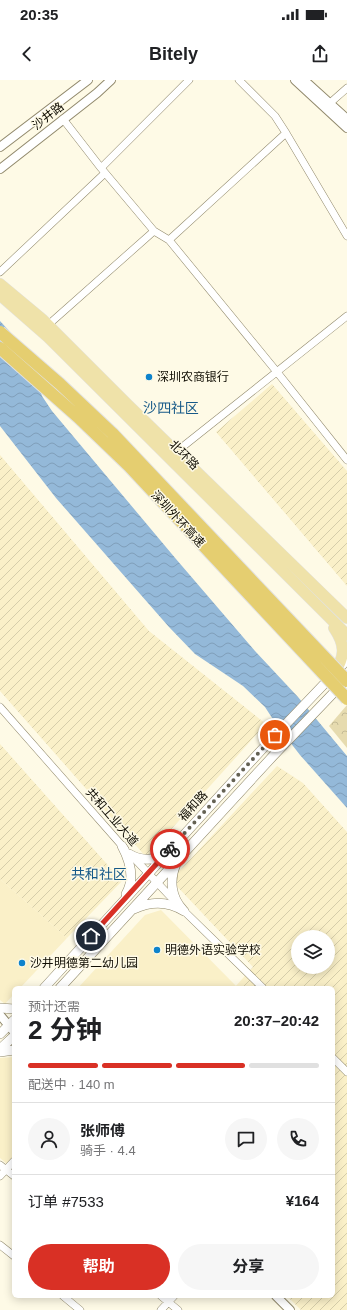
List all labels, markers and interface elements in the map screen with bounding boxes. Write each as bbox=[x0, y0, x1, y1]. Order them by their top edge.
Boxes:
text: 20:35 bbox=[20, 6, 58, 23]
icon: back bbox=[16, 43, 38, 65]
icon: share bbox=[309, 43, 331, 65]
text: Bitely bbox=[149, 44, 198, 64]
street label: 沙井路 bbox=[30, 99, 66, 133]
place label: 深圳农商银行 bbox=[157, 370, 229, 384]
marker: 深圳农商银行 bbox=[144, 372, 154, 382]
district label: 沙四社区 bbox=[143, 400, 199, 416]
street label: 北环路 bbox=[166, 437, 202, 473]
street label: 深圳外环高速 bbox=[148, 488, 208, 550]
pin bbox=[258, 718, 292, 752]
icon: bag bbox=[264, 724, 286, 746]
street label: 共和工业大道 bbox=[83, 785, 141, 849]
street label: 福和路 bbox=[176, 788, 210, 824]
courier bbox=[150, 829, 190, 869]
icon: bike bbox=[159, 838, 181, 860]
district label: 共和社区 bbox=[71, 866, 127, 882]
pin bbox=[74, 919, 108, 953]
icon: home bbox=[80, 925, 102, 947]
map controls bbox=[291, 930, 335, 974]
button: layers bbox=[291, 930, 335, 974]
place label: 明德外语实验学校 bbox=[165, 943, 261, 957]
marker: 明德外语实验学校 bbox=[152, 945, 162, 955]
place label: 沙井明德第二幼儿园 bbox=[30, 956, 138, 970]
marker: 沙井明德第二幼儿园 bbox=[17, 958, 27, 968]
text: 预计还需 bbox=[28, 999, 80, 1014]
text: 20:37–20:42 bbox=[234, 1012, 319, 1029]
text: 2 分钟 bbox=[28, 1015, 102, 1045]
text: 配送中 · 140 m bbox=[28, 1077, 115, 1092]
button: person bbox=[28, 1118, 70, 1160]
button: chat bbox=[225, 1118, 267, 1160]
button: phone bbox=[277, 1118, 319, 1160]
text: 张师傅 bbox=[80, 1122, 125, 1139]
text: 骑手 · 4.4 bbox=[80, 1143, 136, 1158]
text: ¥164 bbox=[286, 1192, 319, 1209]
text: 订单 #7533 bbox=[28, 1193, 104, 1210]
button: 帮助 bbox=[28, 1244, 170, 1290]
button: 分享 bbox=[178, 1244, 319, 1290]

